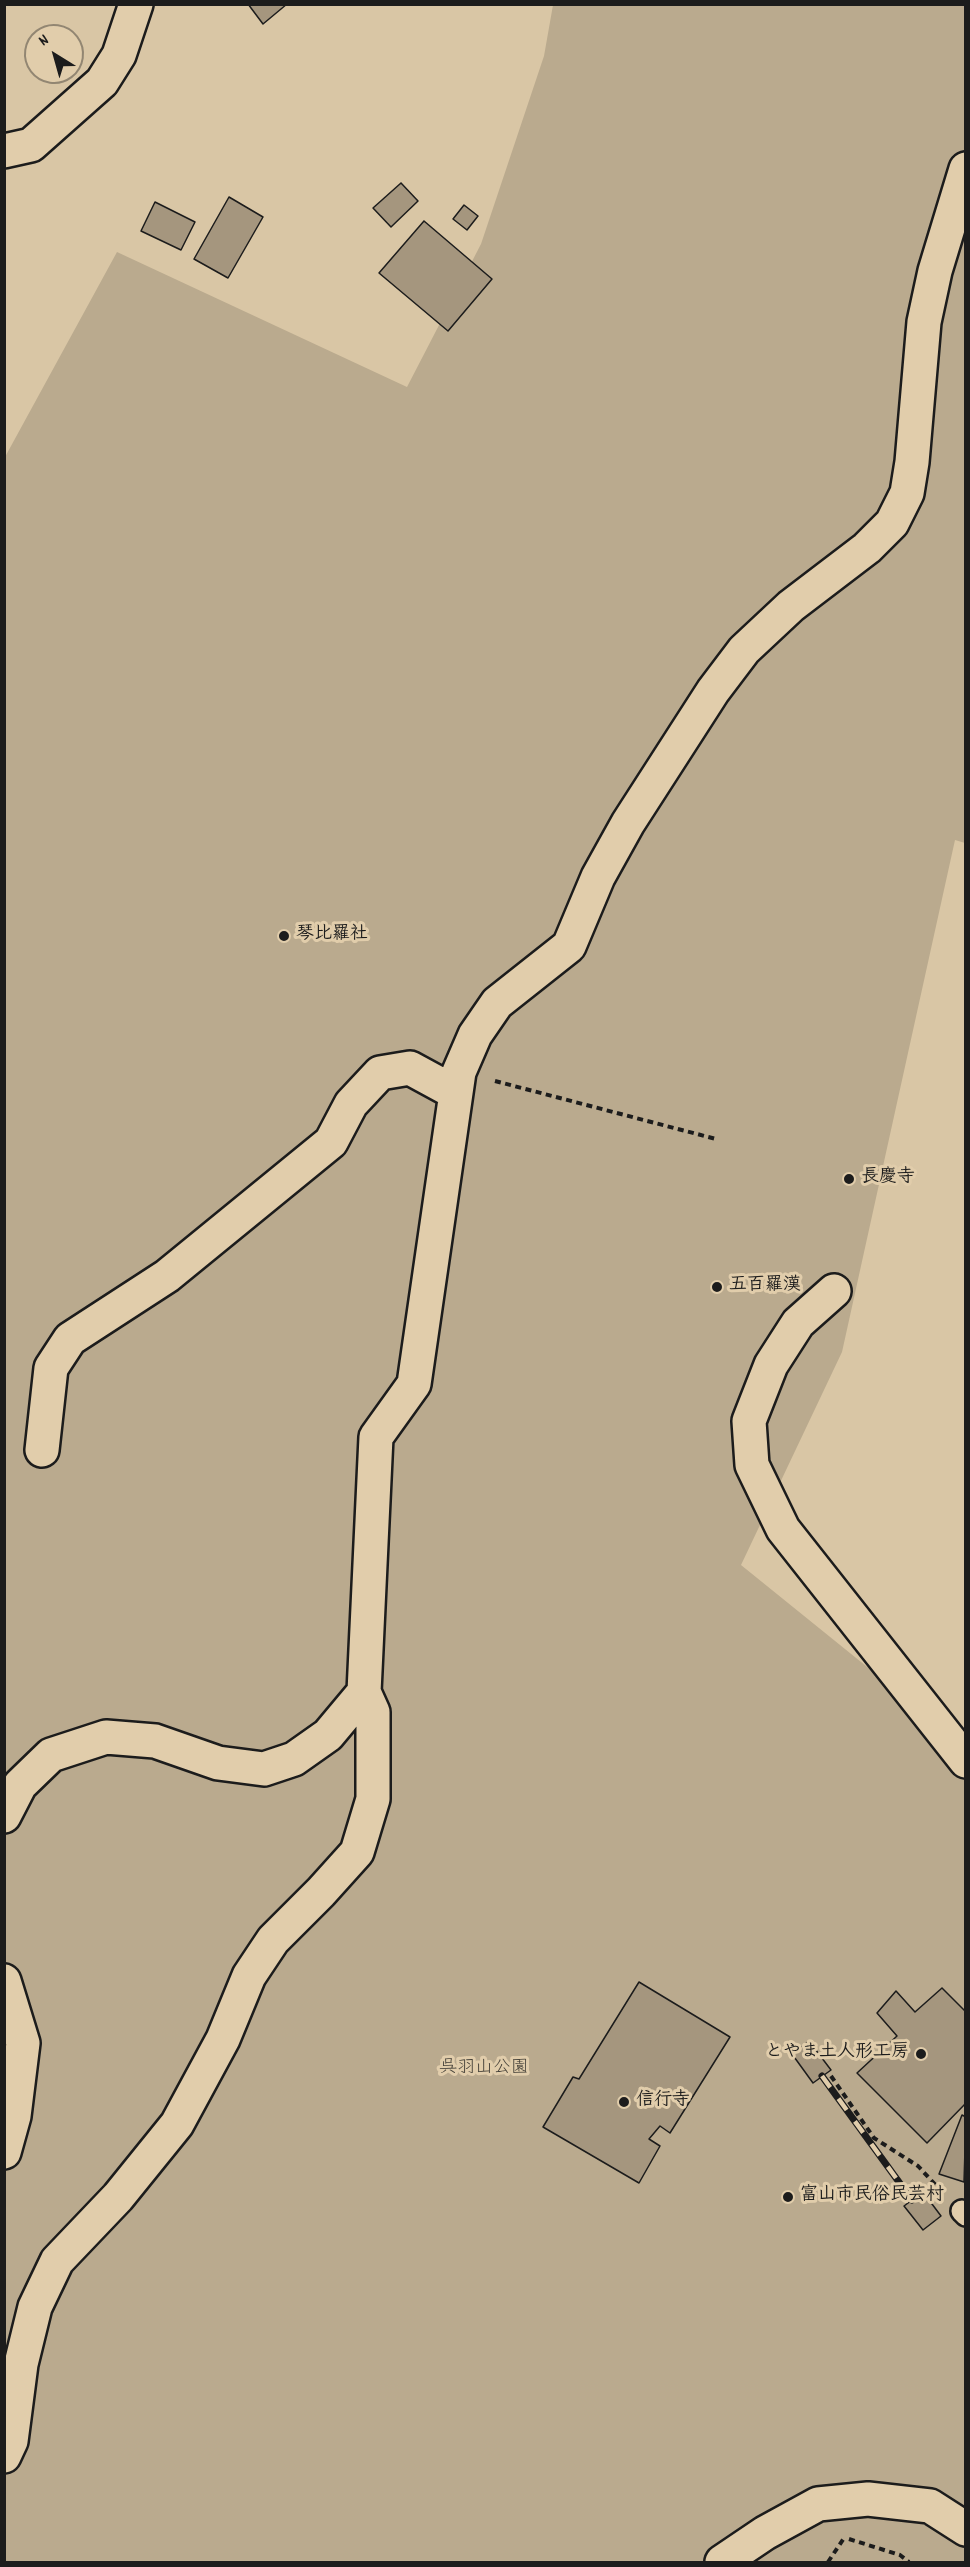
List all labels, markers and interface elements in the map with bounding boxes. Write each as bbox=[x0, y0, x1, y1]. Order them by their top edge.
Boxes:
north arrow bbox=[24, 24, 84, 84]
text: N bbox=[34, 29, 54, 52]
place label: 琴比羅社 bbox=[296, 925, 368, 947]
marker: 琴比羅社 bbox=[277, 929, 291, 943]
place label: 長慶寺 bbox=[861, 1168, 915, 1190]
marker: 長慶寺 bbox=[842, 1172, 856, 1186]
place label: 五百羅漢 bbox=[729, 1276, 801, 1298]
marker: 五百羅漢 bbox=[710, 1280, 724, 1294]
place label: とやま土人形工房 bbox=[765, 2043, 909, 2065]
marker: とやま土人形工房 bbox=[914, 2047, 928, 2061]
park label: 呉羽山公園 bbox=[439, 2059, 529, 2081]
place label: 信行寺 bbox=[636, 2091, 690, 2113]
marker: 信行寺 bbox=[617, 2095, 631, 2109]
place label: 富山市民俗民芸村 bbox=[800, 2186, 944, 2208]
marker: 富山市民俗民芸村 bbox=[781, 2190, 795, 2204]

